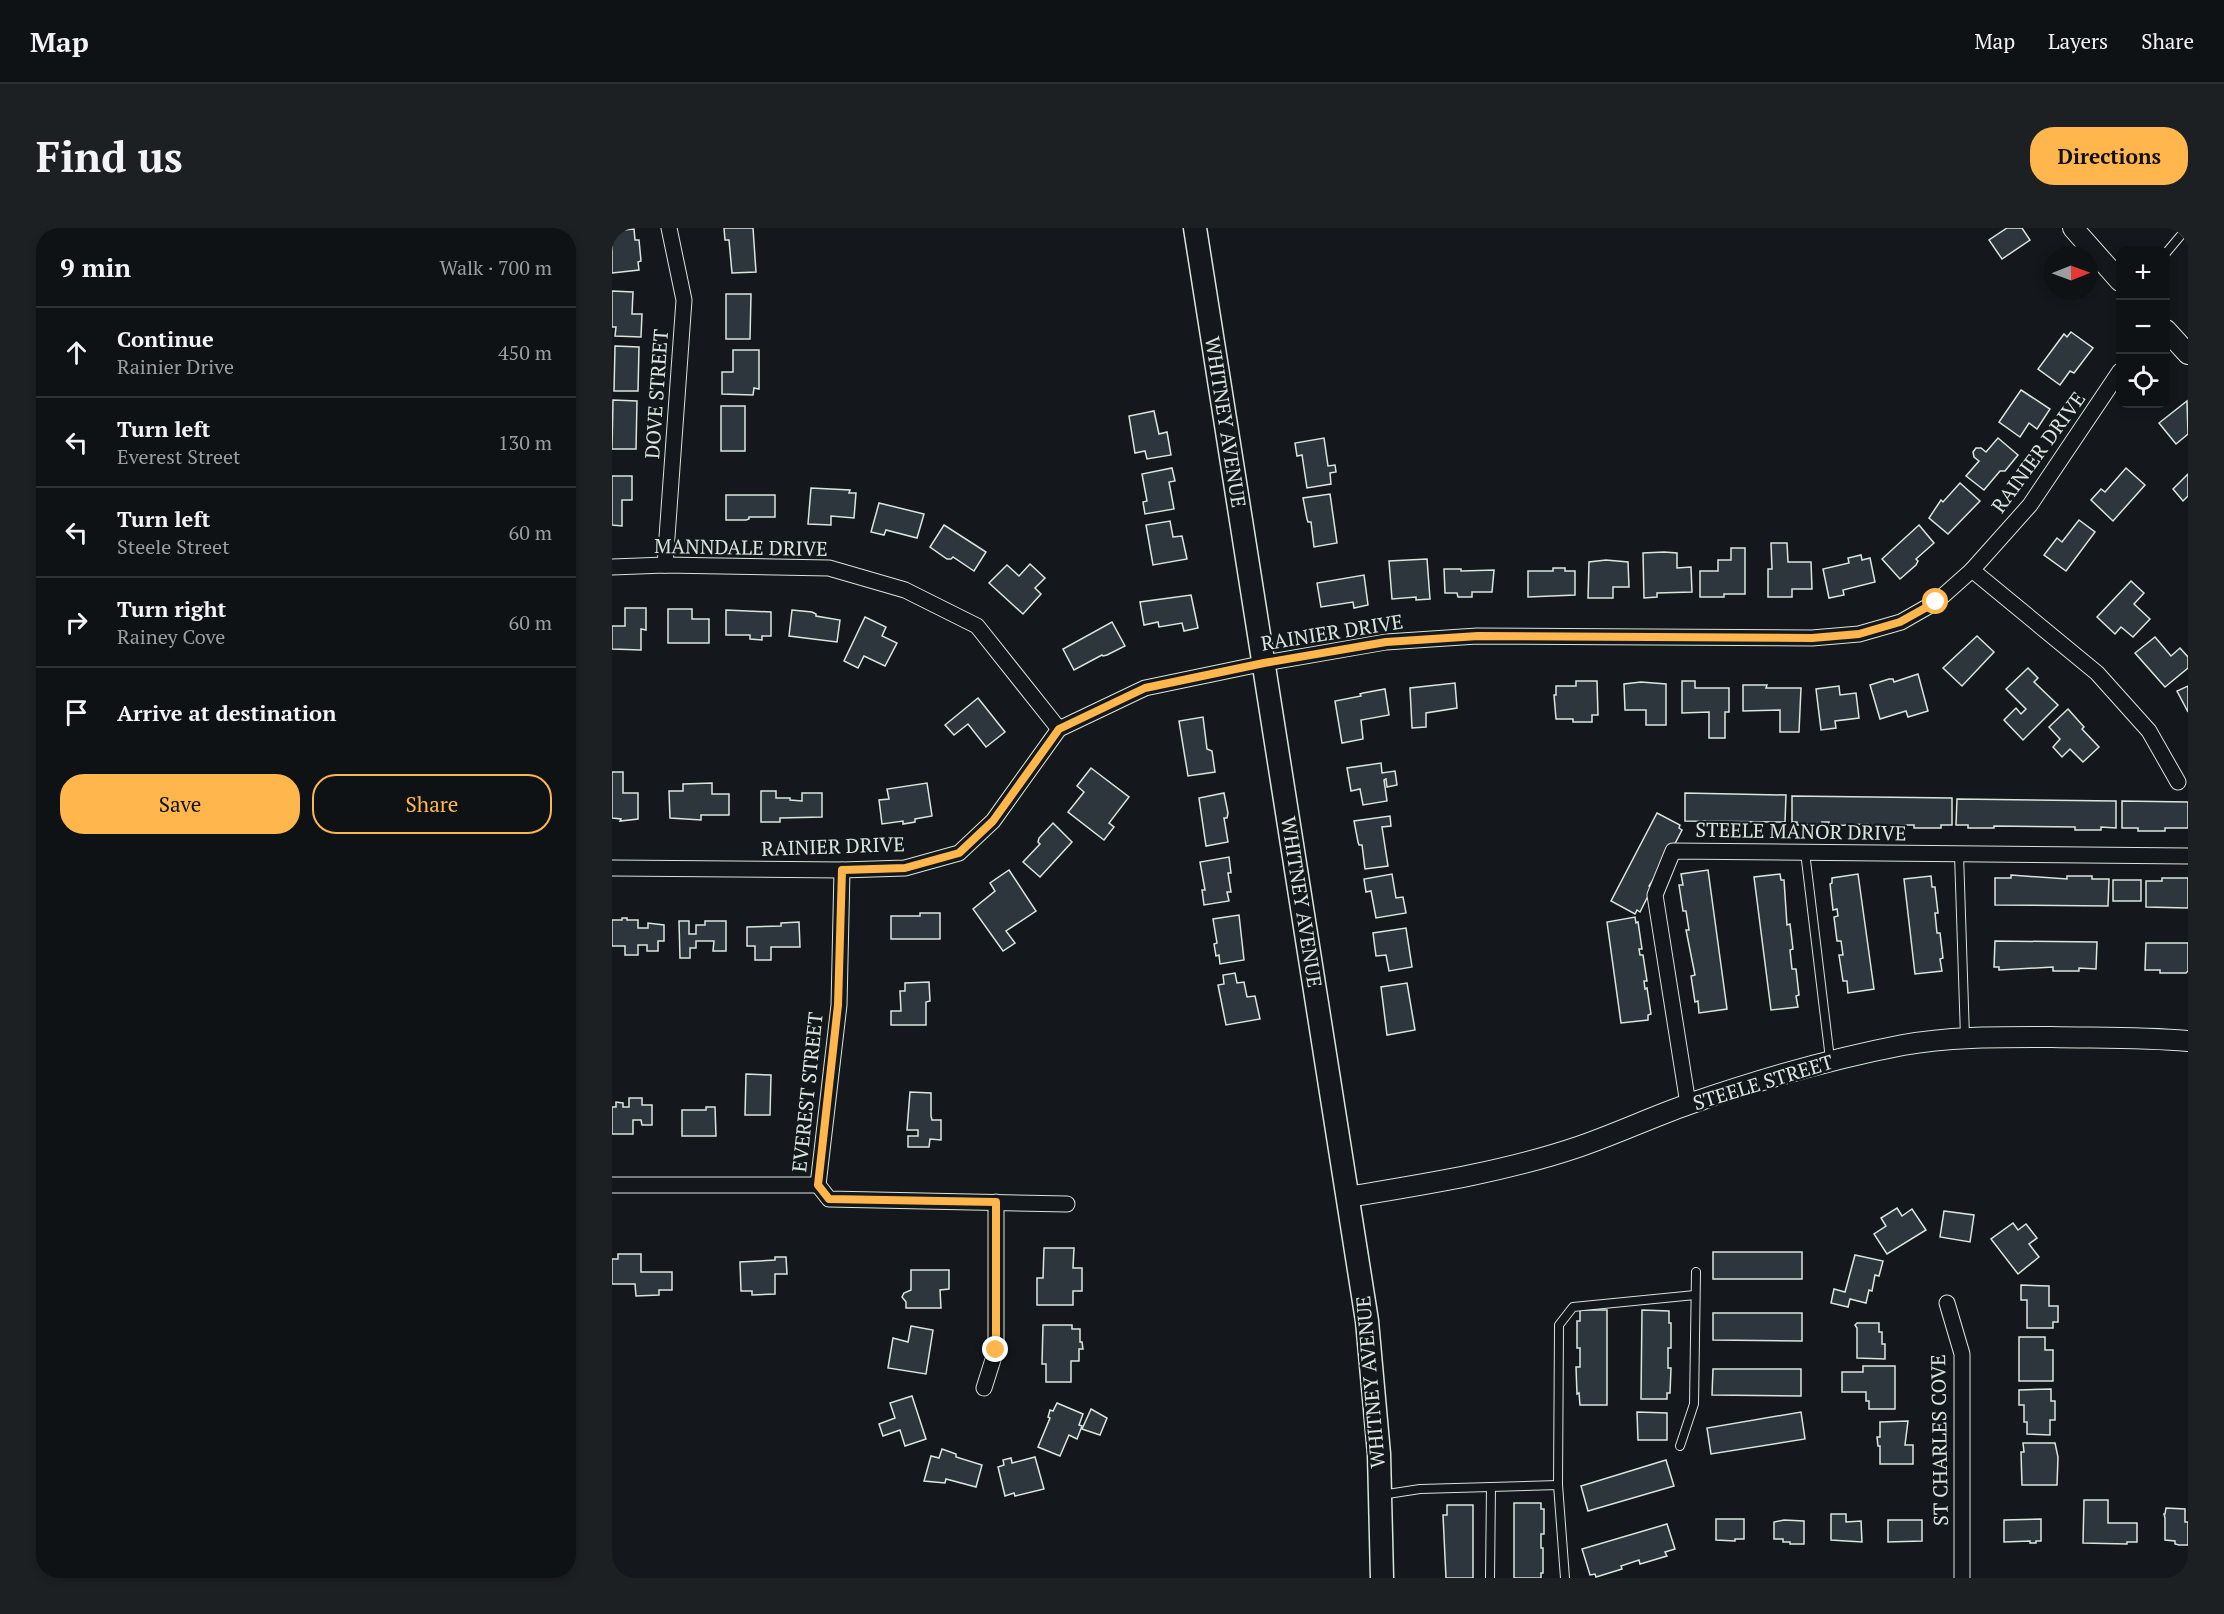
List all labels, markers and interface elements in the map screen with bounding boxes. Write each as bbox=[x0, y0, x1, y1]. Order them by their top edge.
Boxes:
text: Map bbox=[30, 23, 89, 60]
text: Map bbox=[1974, 27, 2015, 55]
text: Layers bbox=[2048, 27, 2108, 55]
text: Share bbox=[2141, 27, 2194, 55]
button: Directions bbox=[2030, 127, 2188, 185]
text: Find us bbox=[36, 128, 183, 184]
north arrow bbox=[2044, 246, 2098, 300]
map controls bbox=[2116, 246, 2170, 408]
button: + bbox=[2116, 246, 2170, 300]
text: 9 min bbox=[60, 250, 131, 284]
text: Walk · 700 m bbox=[440, 254, 552, 281]
button: − bbox=[2116, 300, 2170, 354]
text: Continue bbox=[117, 324, 214, 353]
street label: DOVE STREET bbox=[638, 328, 674, 460]
street label: WHITNEY AVENUE bbox=[1199, 334, 1253, 510]
icon: ahead bbox=[60, 336, 93, 369]
text: 450 m bbox=[498, 339, 552, 366]
text: Rainier Drive bbox=[117, 353, 234, 380]
button: locate bbox=[2116, 354, 2170, 408]
street label: RAINIER DRIVE bbox=[1985, 386, 2091, 518]
text: Turn left bbox=[117, 414, 210, 443]
icon: left bbox=[60, 426, 93, 459]
text: 130 m bbox=[498, 429, 552, 456]
text: Everest Street bbox=[117, 443, 241, 470]
text: Turn left bbox=[117, 504, 210, 533]
icon: left bbox=[60, 516, 93, 549]
text: 60 m bbox=[509, 519, 552, 546]
street label: MANNDALE DRIVE bbox=[654, 532, 828, 562]
text: Steele Street bbox=[117, 533, 230, 560]
route start bbox=[1922, 588, 1948, 614]
text: Turn right bbox=[117, 594, 226, 623]
icon: right bbox=[60, 606, 93, 639]
street label: RAINIER DRIVE bbox=[1259, 607, 1405, 657]
text: 60 m bbox=[509, 609, 552, 636]
text: Rainey Cove bbox=[117, 623, 225, 650]
icon: arrive bbox=[60, 696, 93, 729]
text: Arrive at destination bbox=[117, 698, 336, 727]
button: Save bbox=[60, 774, 300, 834]
button: Share bbox=[312, 774, 552, 834]
street label: WHITNEY AVENUE bbox=[1275, 814, 1329, 990]
street label: STEELE MANOR DRIVE bbox=[1695, 816, 1907, 846]
street label: RAINIER DRIVE bbox=[761, 830, 905, 862]
street label: EVEREST STREET bbox=[785, 1011, 829, 1173]
street label: STEELE STREET bbox=[1690, 1048, 1836, 1116]
street label: WHITNEY AVENUE bbox=[1349, 1295, 1391, 1469]
route end bbox=[982, 1336, 1008, 1362]
street label: ST CHARLES COVE bbox=[1924, 1354, 1954, 1526]

